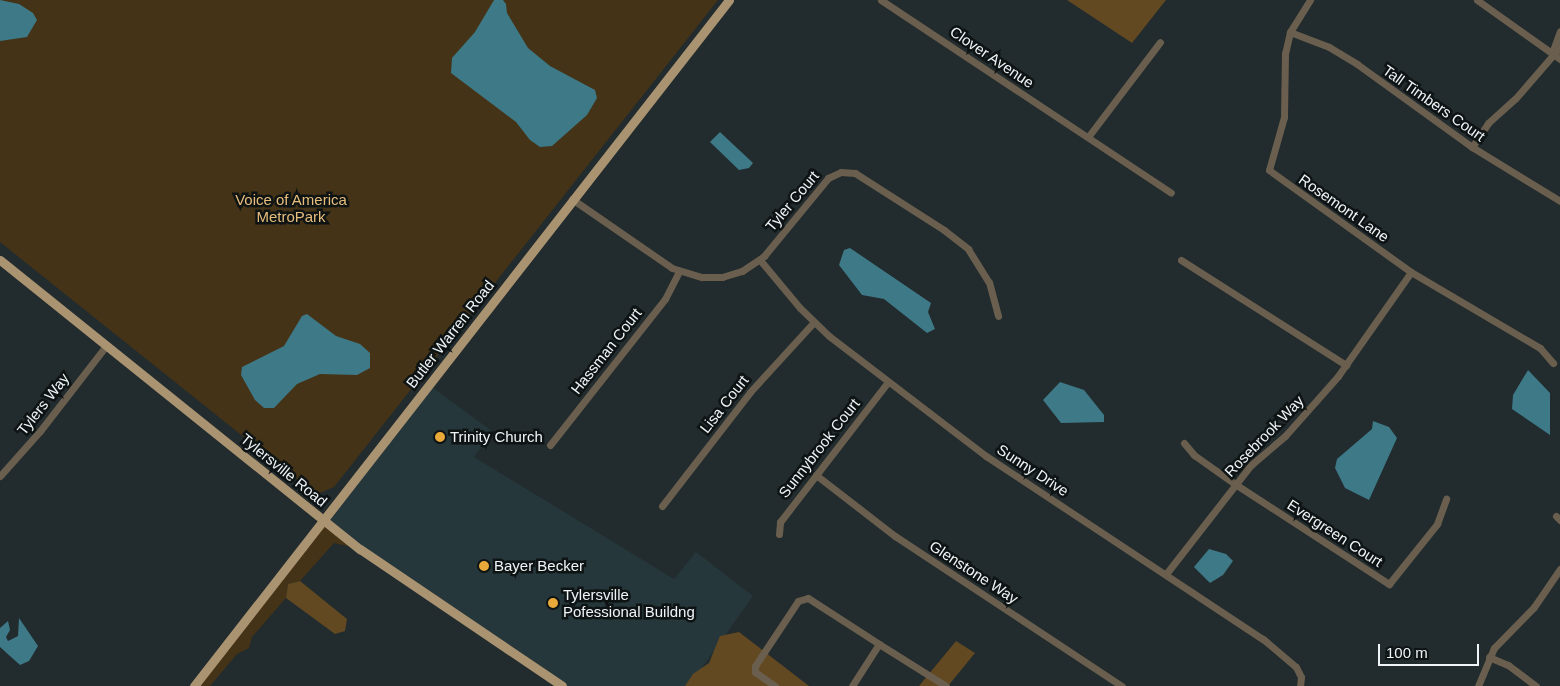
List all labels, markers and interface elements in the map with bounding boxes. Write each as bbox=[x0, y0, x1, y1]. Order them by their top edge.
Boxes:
street label: Clover Avenue bbox=[946, 22, 1038, 92]
street label: Tall Timbers Court bbox=[1379, 61, 1489, 145]
street label: Tyler Court bbox=[762, 167, 822, 235]
street label: Rosemont Lane bbox=[1295, 170, 1393, 246]
park label: Voice of America MetroPark bbox=[235, 190, 347, 225]
street label: Butler Warren Road bbox=[402, 276, 498, 392]
street label: Hassman Court bbox=[567, 304, 645, 398]
street label: Tylers Way bbox=[13, 369, 73, 439]
street label: Lisa Court bbox=[696, 372, 752, 436]
street label: Rosebrook Way bbox=[1221, 392, 1307, 480]
street label: Sunnybrook Court bbox=[775, 395, 863, 501]
place label: Trinity Church bbox=[450, 428, 543, 446]
street label: Tylersville Road bbox=[237, 430, 331, 510]
marker: Trinity Church bbox=[434, 431, 446, 443]
street label: Sunny Drive bbox=[994, 440, 1072, 500]
street label: Evergreen Court bbox=[1284, 495, 1386, 571]
street label: Glenstone Way bbox=[926, 537, 1022, 607]
place label: Bayer Becker bbox=[494, 557, 584, 575]
marker: Bayer Becker bbox=[478, 560, 490, 572]
place label: Tylersville Pofessional Buildng bbox=[563, 585, 695, 620]
marker: Tylersville Pofessional Buildng bbox=[547, 597, 559, 609]
scale bar bbox=[1380, 634, 1481, 666]
text: 100 m bbox=[1386, 644, 1428, 661]

